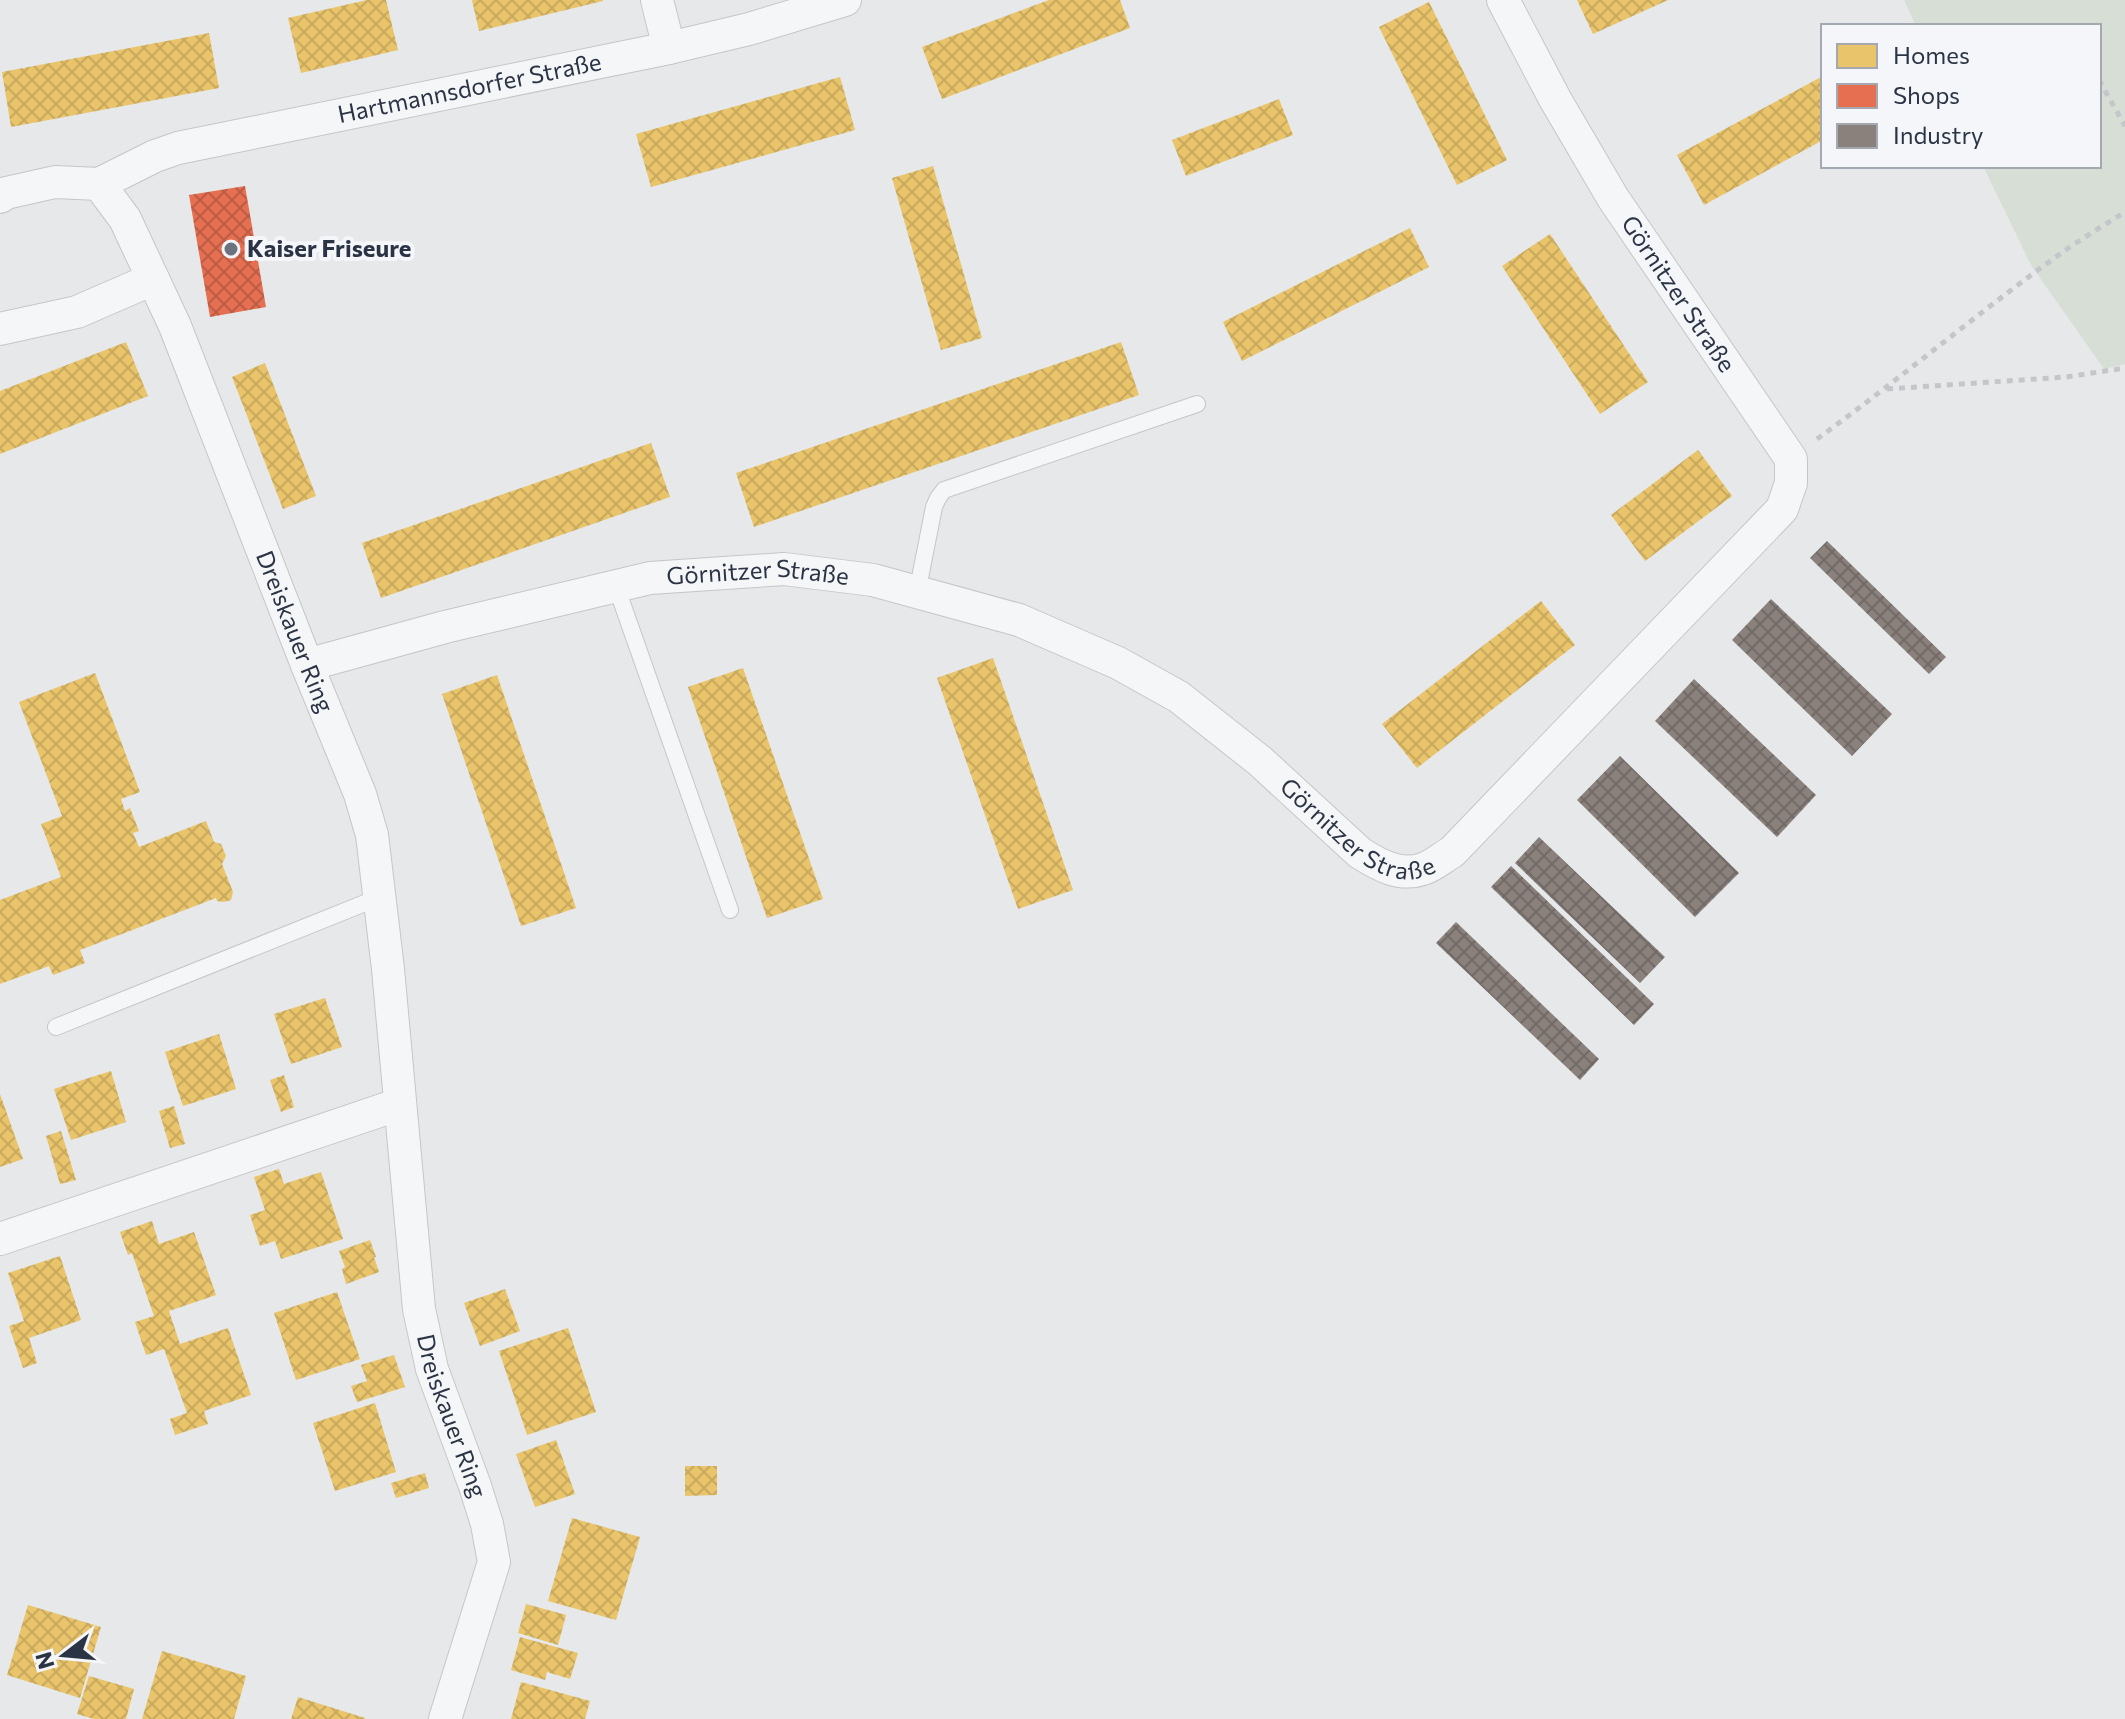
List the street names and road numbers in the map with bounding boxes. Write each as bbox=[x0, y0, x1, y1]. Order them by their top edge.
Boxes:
street label: Hartmannsdorfer Straße bbox=[335, 46, 604, 128]
street label: Görnitzer Straße bbox=[1616, 209, 1742, 377]
street label: Dreiskauer Ring bbox=[251, 546, 341, 716]
street label: Görnitzer Straße bbox=[666, 553, 851, 590]
street label: Görnitzer Straße bbox=[1275, 771, 1439, 885]
street label: Dreiskauer Ring bbox=[412, 1331, 494, 1501]

